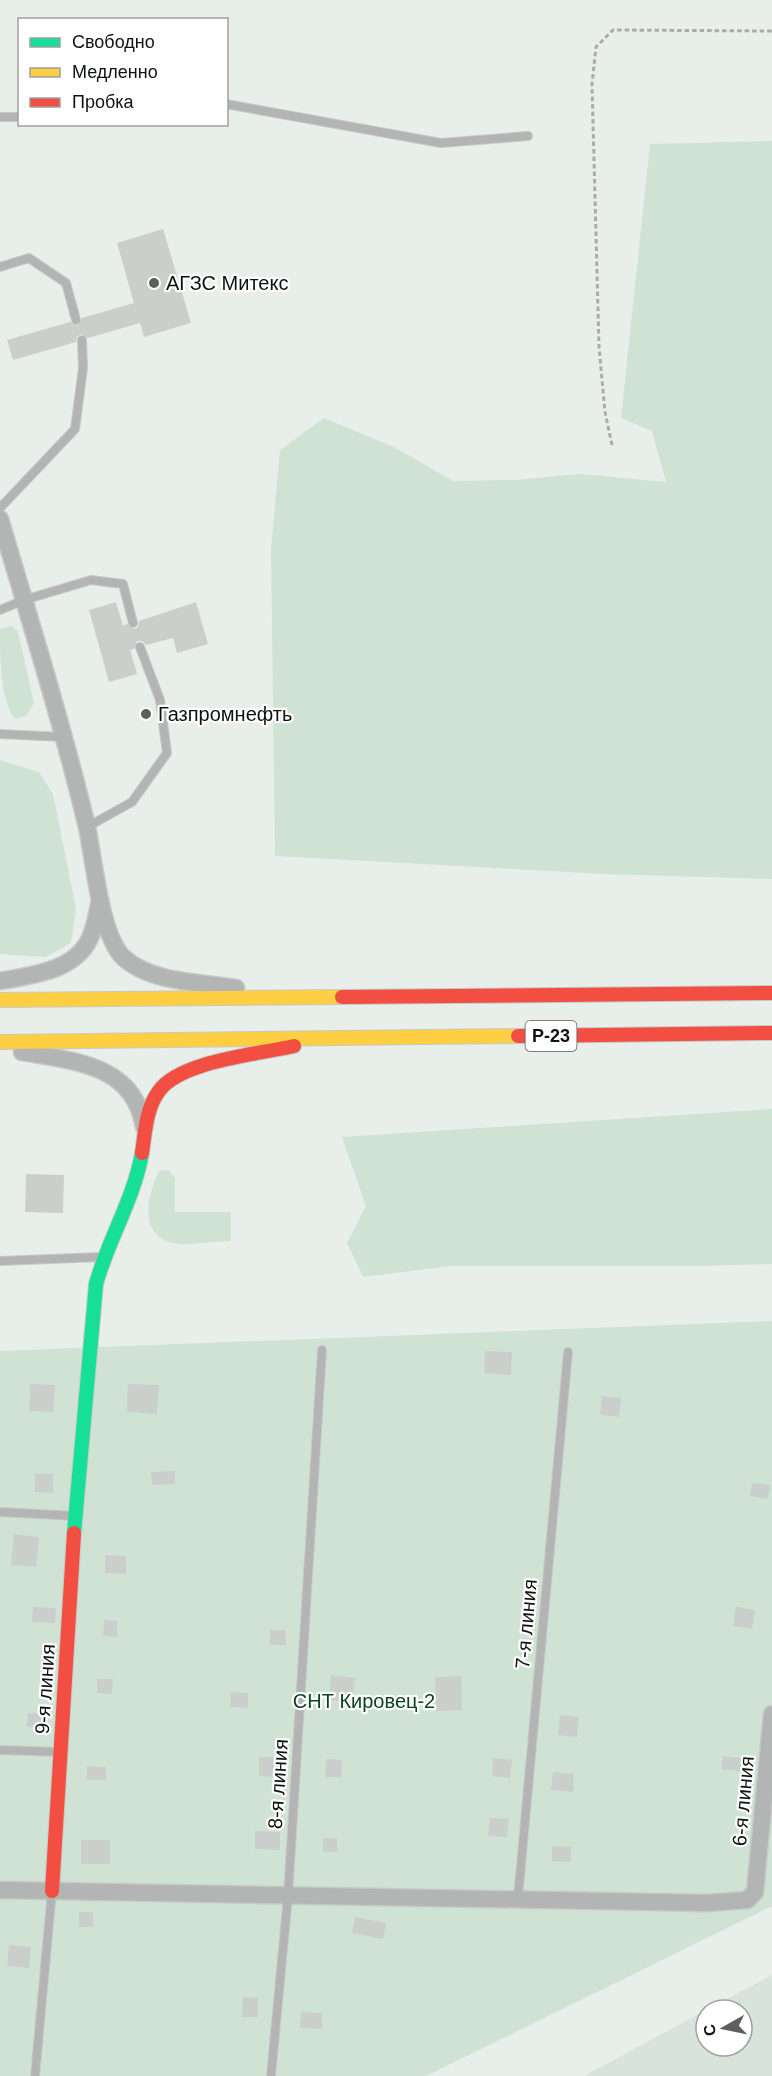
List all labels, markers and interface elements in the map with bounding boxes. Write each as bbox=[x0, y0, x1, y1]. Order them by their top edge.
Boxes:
legend bbox=[18, 18, 228, 126]
text: Свободно bbox=[72, 32, 155, 52]
text: Медленно bbox=[72, 62, 158, 82]
text: Пробка bbox=[72, 92, 135, 112]
place label: АГЗС Митекс bbox=[166, 272, 288, 294]
marker: АГЗС Митекс bbox=[147, 276, 161, 290]
place label: Газпромнефть bbox=[158, 703, 292, 725]
marker: Газпромнефть bbox=[139, 707, 153, 721]
road number: Р-23 bbox=[526, 1021, 576, 1051]
street label: 7-я линия bbox=[511, 1578, 541, 1670]
street label: 9-я линия bbox=[31, 1643, 59, 1735]
park label: СНТ Кировец-2 bbox=[293, 1690, 435, 1712]
street label: 8-я линия bbox=[264, 1738, 292, 1830]
street label: 6-я линия bbox=[728, 1755, 758, 1847]
north arrow bbox=[694, 1998, 754, 2058]
text: С bbox=[700, 2023, 719, 2037]

